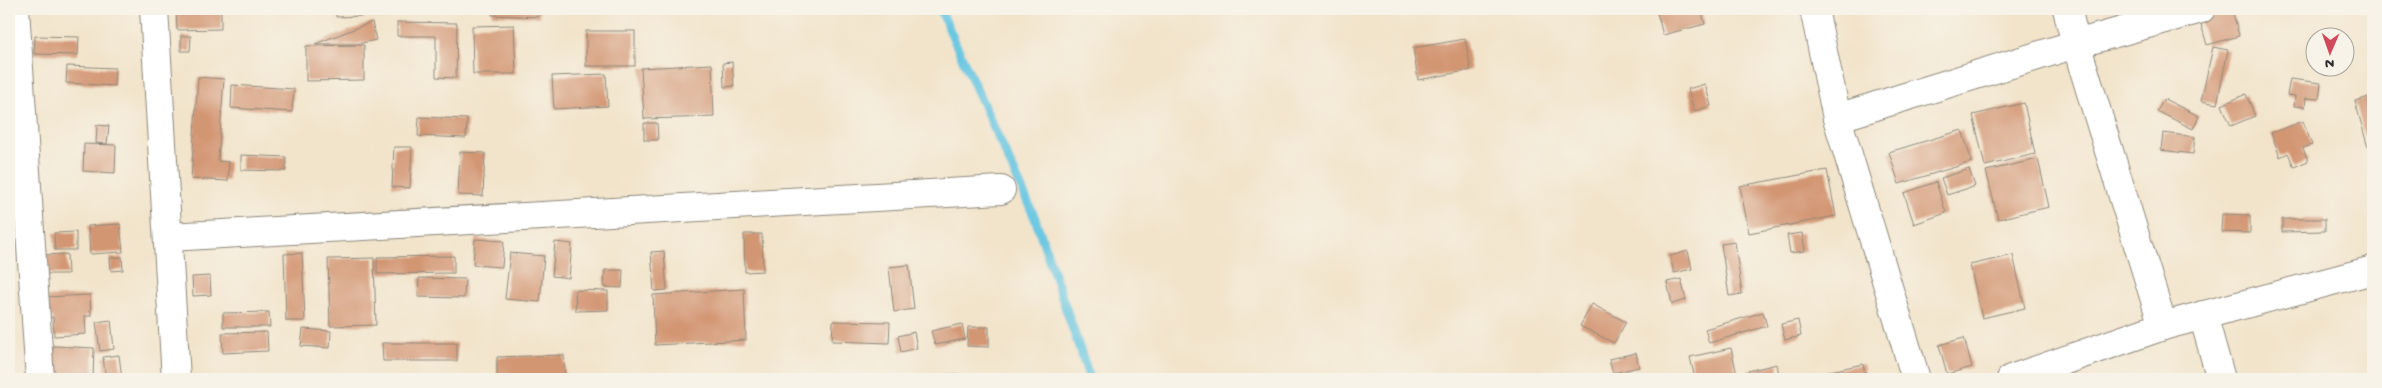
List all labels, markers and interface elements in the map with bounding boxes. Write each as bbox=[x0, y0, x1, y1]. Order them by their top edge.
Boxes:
north arrow bbox=[2304, 28, 2354, 78]
text: N bbox=[2325, 54, 2334, 71]

